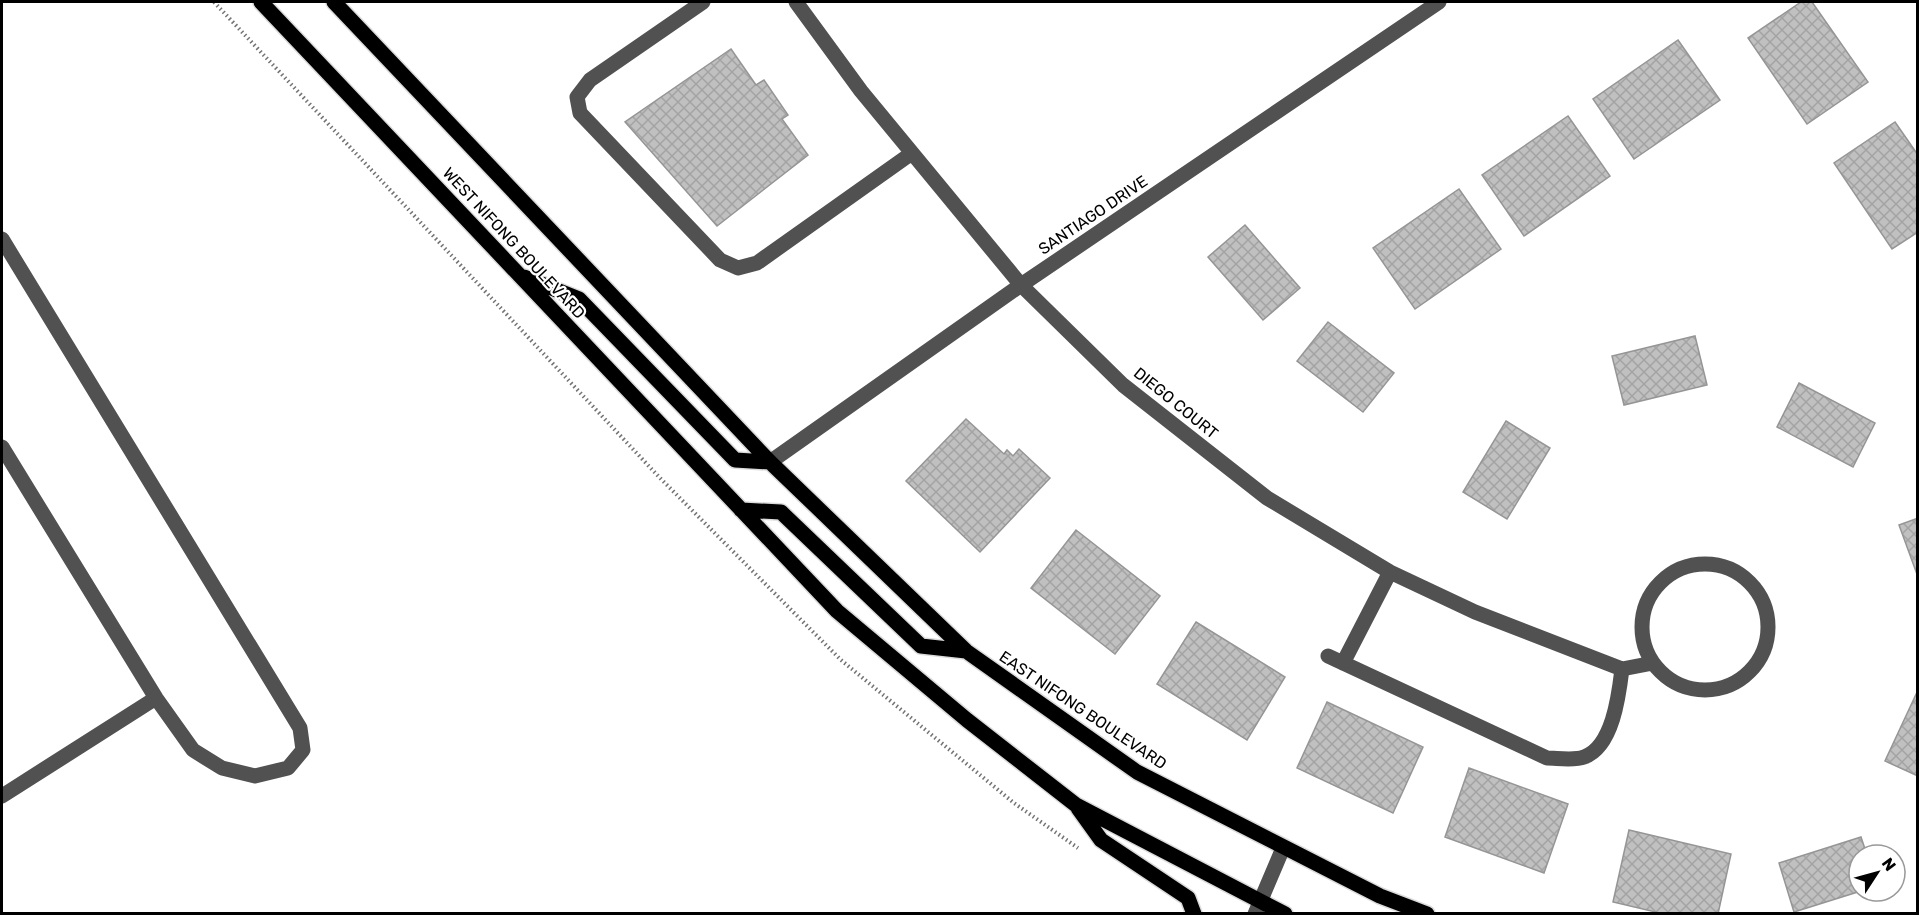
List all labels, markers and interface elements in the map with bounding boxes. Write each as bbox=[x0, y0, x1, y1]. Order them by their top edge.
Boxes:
street label: WEST NIFONG BOULEVARD bbox=[439, 163, 589, 323]
street label: SANTIAGO DRIVE bbox=[1035, 171, 1151, 259]
street label: DIEGO COURT bbox=[1130, 363, 1222, 443]
street label: EAST NIFONG BOULEVARD bbox=[996, 647, 1170, 773]
north arrow bbox=[1847, 843, 1907, 903]
text: N bbox=[1878, 854, 1900, 875]

